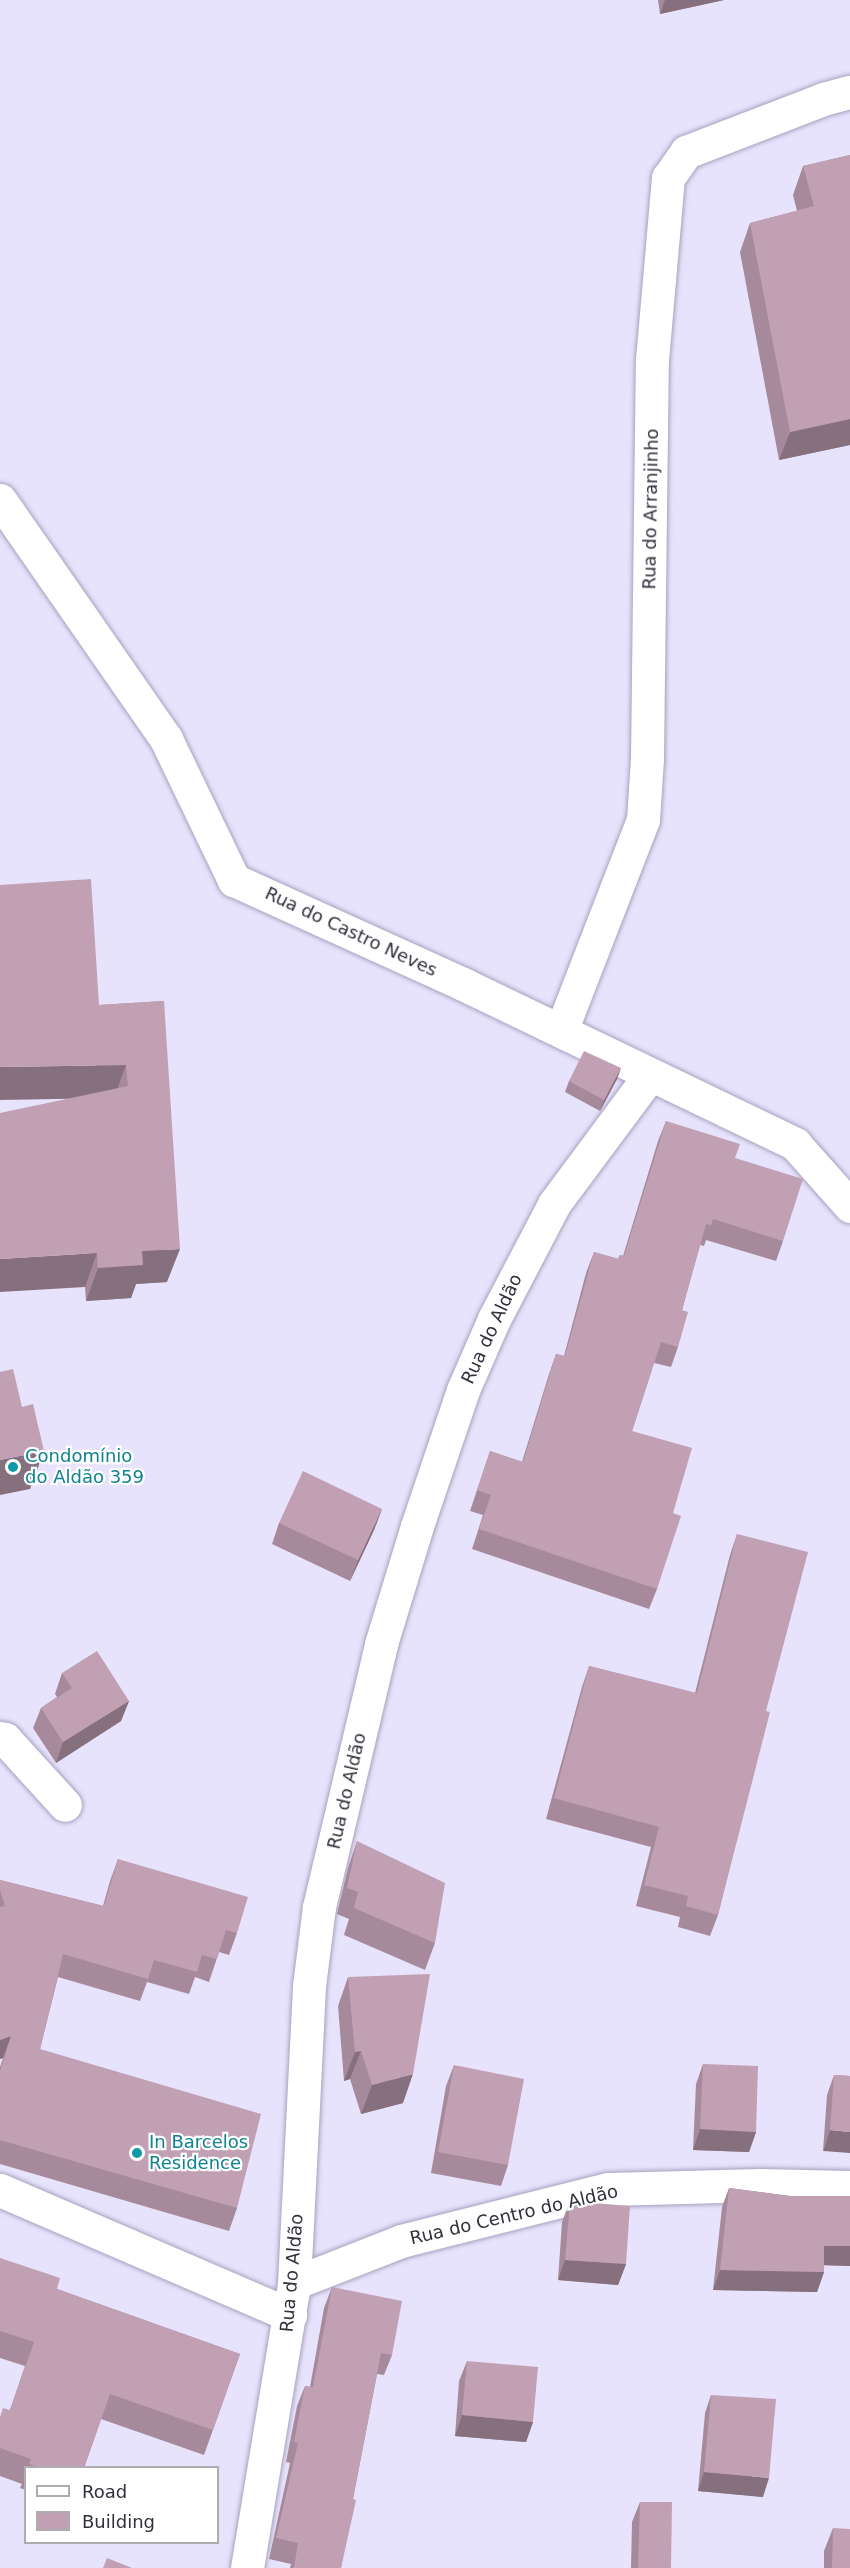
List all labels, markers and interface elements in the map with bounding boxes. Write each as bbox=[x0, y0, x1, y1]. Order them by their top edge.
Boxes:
street label: Rua do Arranjinho bbox=[639, 428, 663, 590]
street label: Rua do Castro Neves bbox=[261, 883, 441, 981]
street label: Rua do Aldão bbox=[457, 1271, 527, 1387]
place label: Condomínio do Aldão 359 bbox=[25, 1446, 144, 1488]
marker: Condomínio do Aldão 359 bbox=[6, 1460, 20, 1474]
street label: Rua do Aldão bbox=[323, 1731, 371, 1851]
place label: In Barcelos Residence bbox=[149, 2132, 248, 2174]
marker: In Barcelos Residence bbox=[130, 2146, 144, 2160]
street label: Rua do Centro do Aldão bbox=[408, 2181, 620, 2249]
street label: Rua do Aldão bbox=[276, 2213, 308, 2333]
legend bbox=[24, 2466, 219, 2544]
text: Road bbox=[82, 2481, 127, 2502]
text: Building bbox=[82, 2511, 155, 2532]

